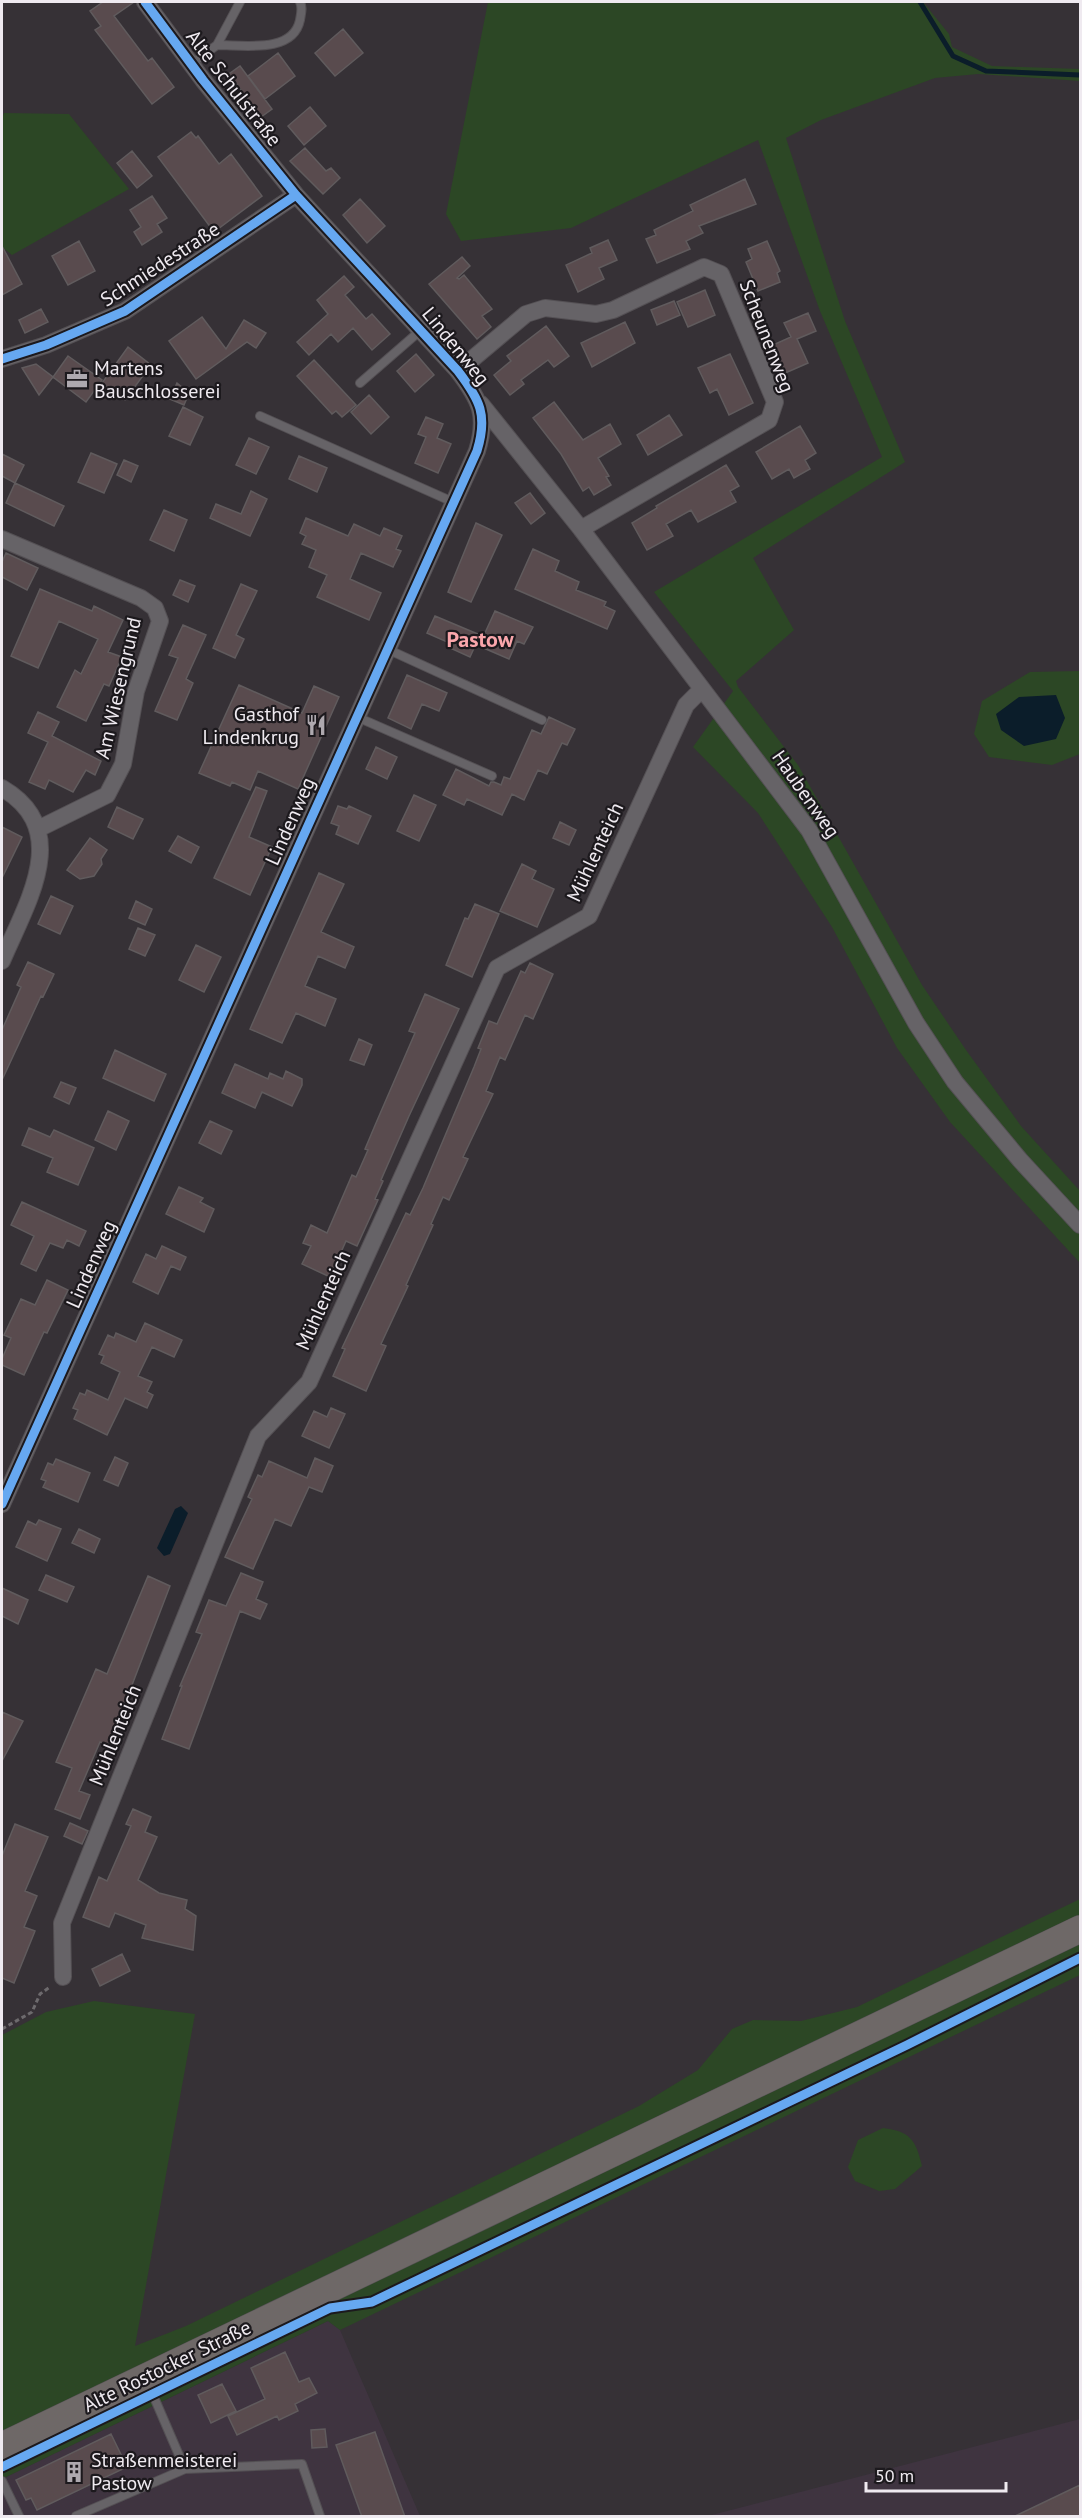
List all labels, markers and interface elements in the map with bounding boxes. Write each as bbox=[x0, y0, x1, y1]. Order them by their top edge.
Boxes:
street label: Alte Schulstraße bbox=[180, 25, 288, 151]
street label: Schmiedestraße bbox=[95, 216, 225, 312]
street label: Scheunenweg bbox=[734, 276, 800, 396]
street label: Lindenweg bbox=[416, 301, 496, 391]
place label: Martens Bauschlosserei bbox=[94, 355, 221, 404]
office icon: Martens Bauschlosserei bbox=[65, 367, 89, 391]
street label: Am Wiesengrund bbox=[89, 615, 147, 761]
district label: Pastow bbox=[446, 625, 515, 653]
place label: Gasthof Lindenkrug bbox=[203, 701, 301, 750]
restaurant icon: Gasthof Lindenkrug bbox=[304, 713, 328, 737]
street label: Haubenweg bbox=[766, 745, 846, 843]
street label: Lindenweg bbox=[259, 773, 321, 869]
street label: Mühlenteich bbox=[561, 798, 629, 906]
street label: Lindenweg bbox=[60, 1216, 122, 1312]
street label: Mühlenteich bbox=[289, 1246, 357, 1354]
street label: Mühlenteich bbox=[83, 1681, 147, 1789]
street label: Alte Rostocker Straße bbox=[79, 2314, 255, 2418]
place label: Straßenmeisterei Pastow bbox=[91, 2447, 237, 2496]
scale bar bbox=[866, 2455, 1006, 2493]
building icon: Straßenmeisterei Pastow bbox=[62, 2460, 86, 2484]
text: 50 m bbox=[875, 2464, 914, 2487]

